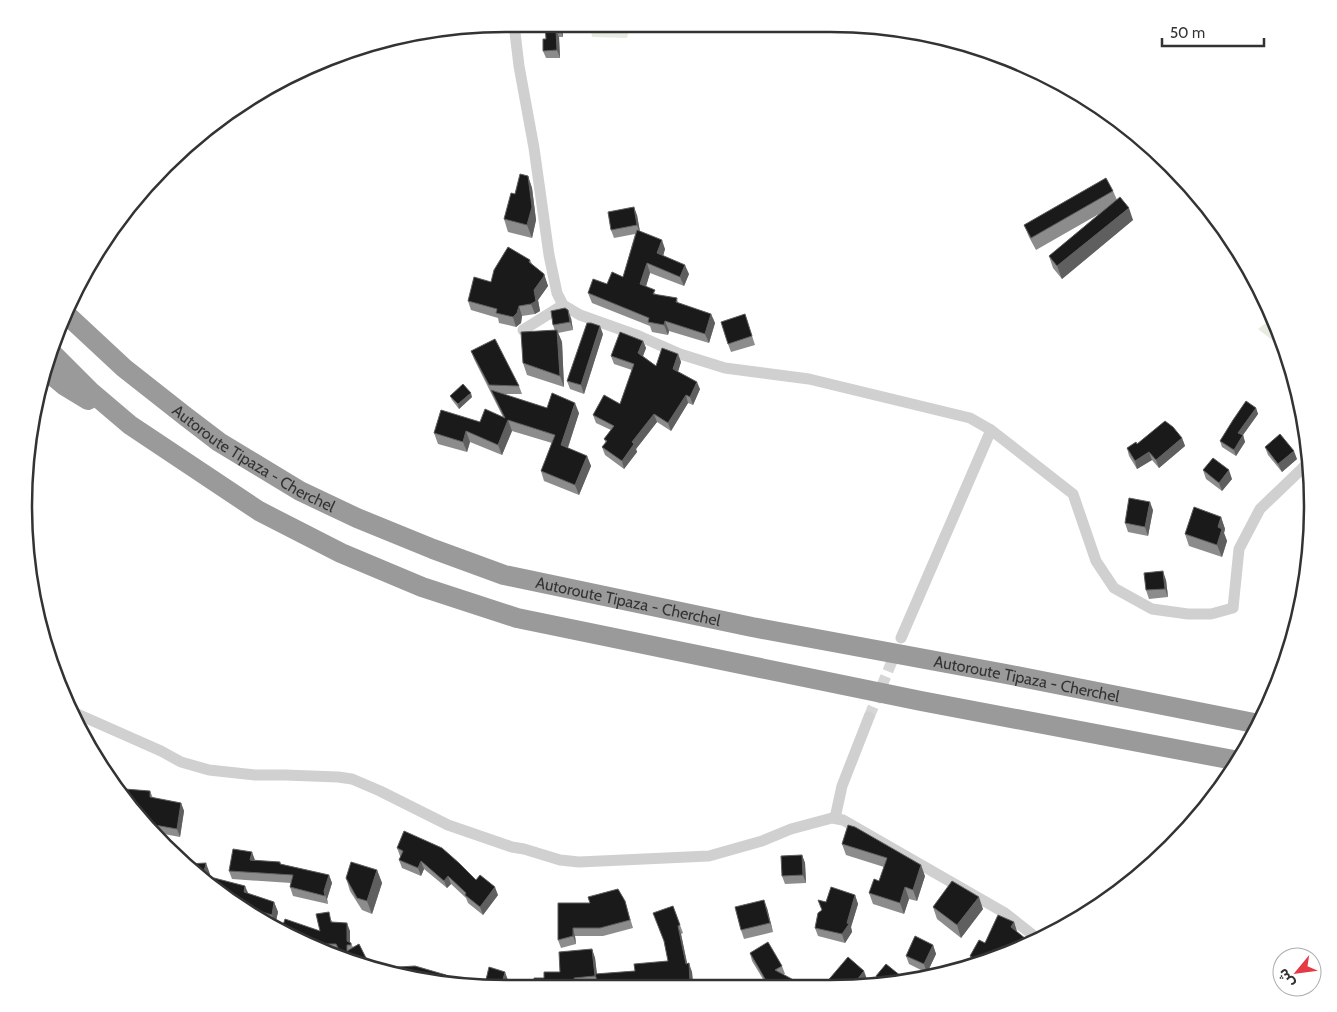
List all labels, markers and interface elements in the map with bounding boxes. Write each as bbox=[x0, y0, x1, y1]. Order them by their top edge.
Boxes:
scale bar bbox=[1162, 15, 1264, 47]
text: 50 m bbox=[1170, 24, 1205, 42]
street label: Autoroute Tipaza - Cherchel bbox=[168, 401, 338, 516]
street label: Autoroute Tipaza - Cherchel bbox=[534, 573, 723, 630]
street label: Autoroute Tipaza - Cherchel bbox=[932, 652, 1121, 706]
north arrow bbox=[1272, 947, 1322, 997]
text: ش bbox=[1273, 966, 1298, 991]

